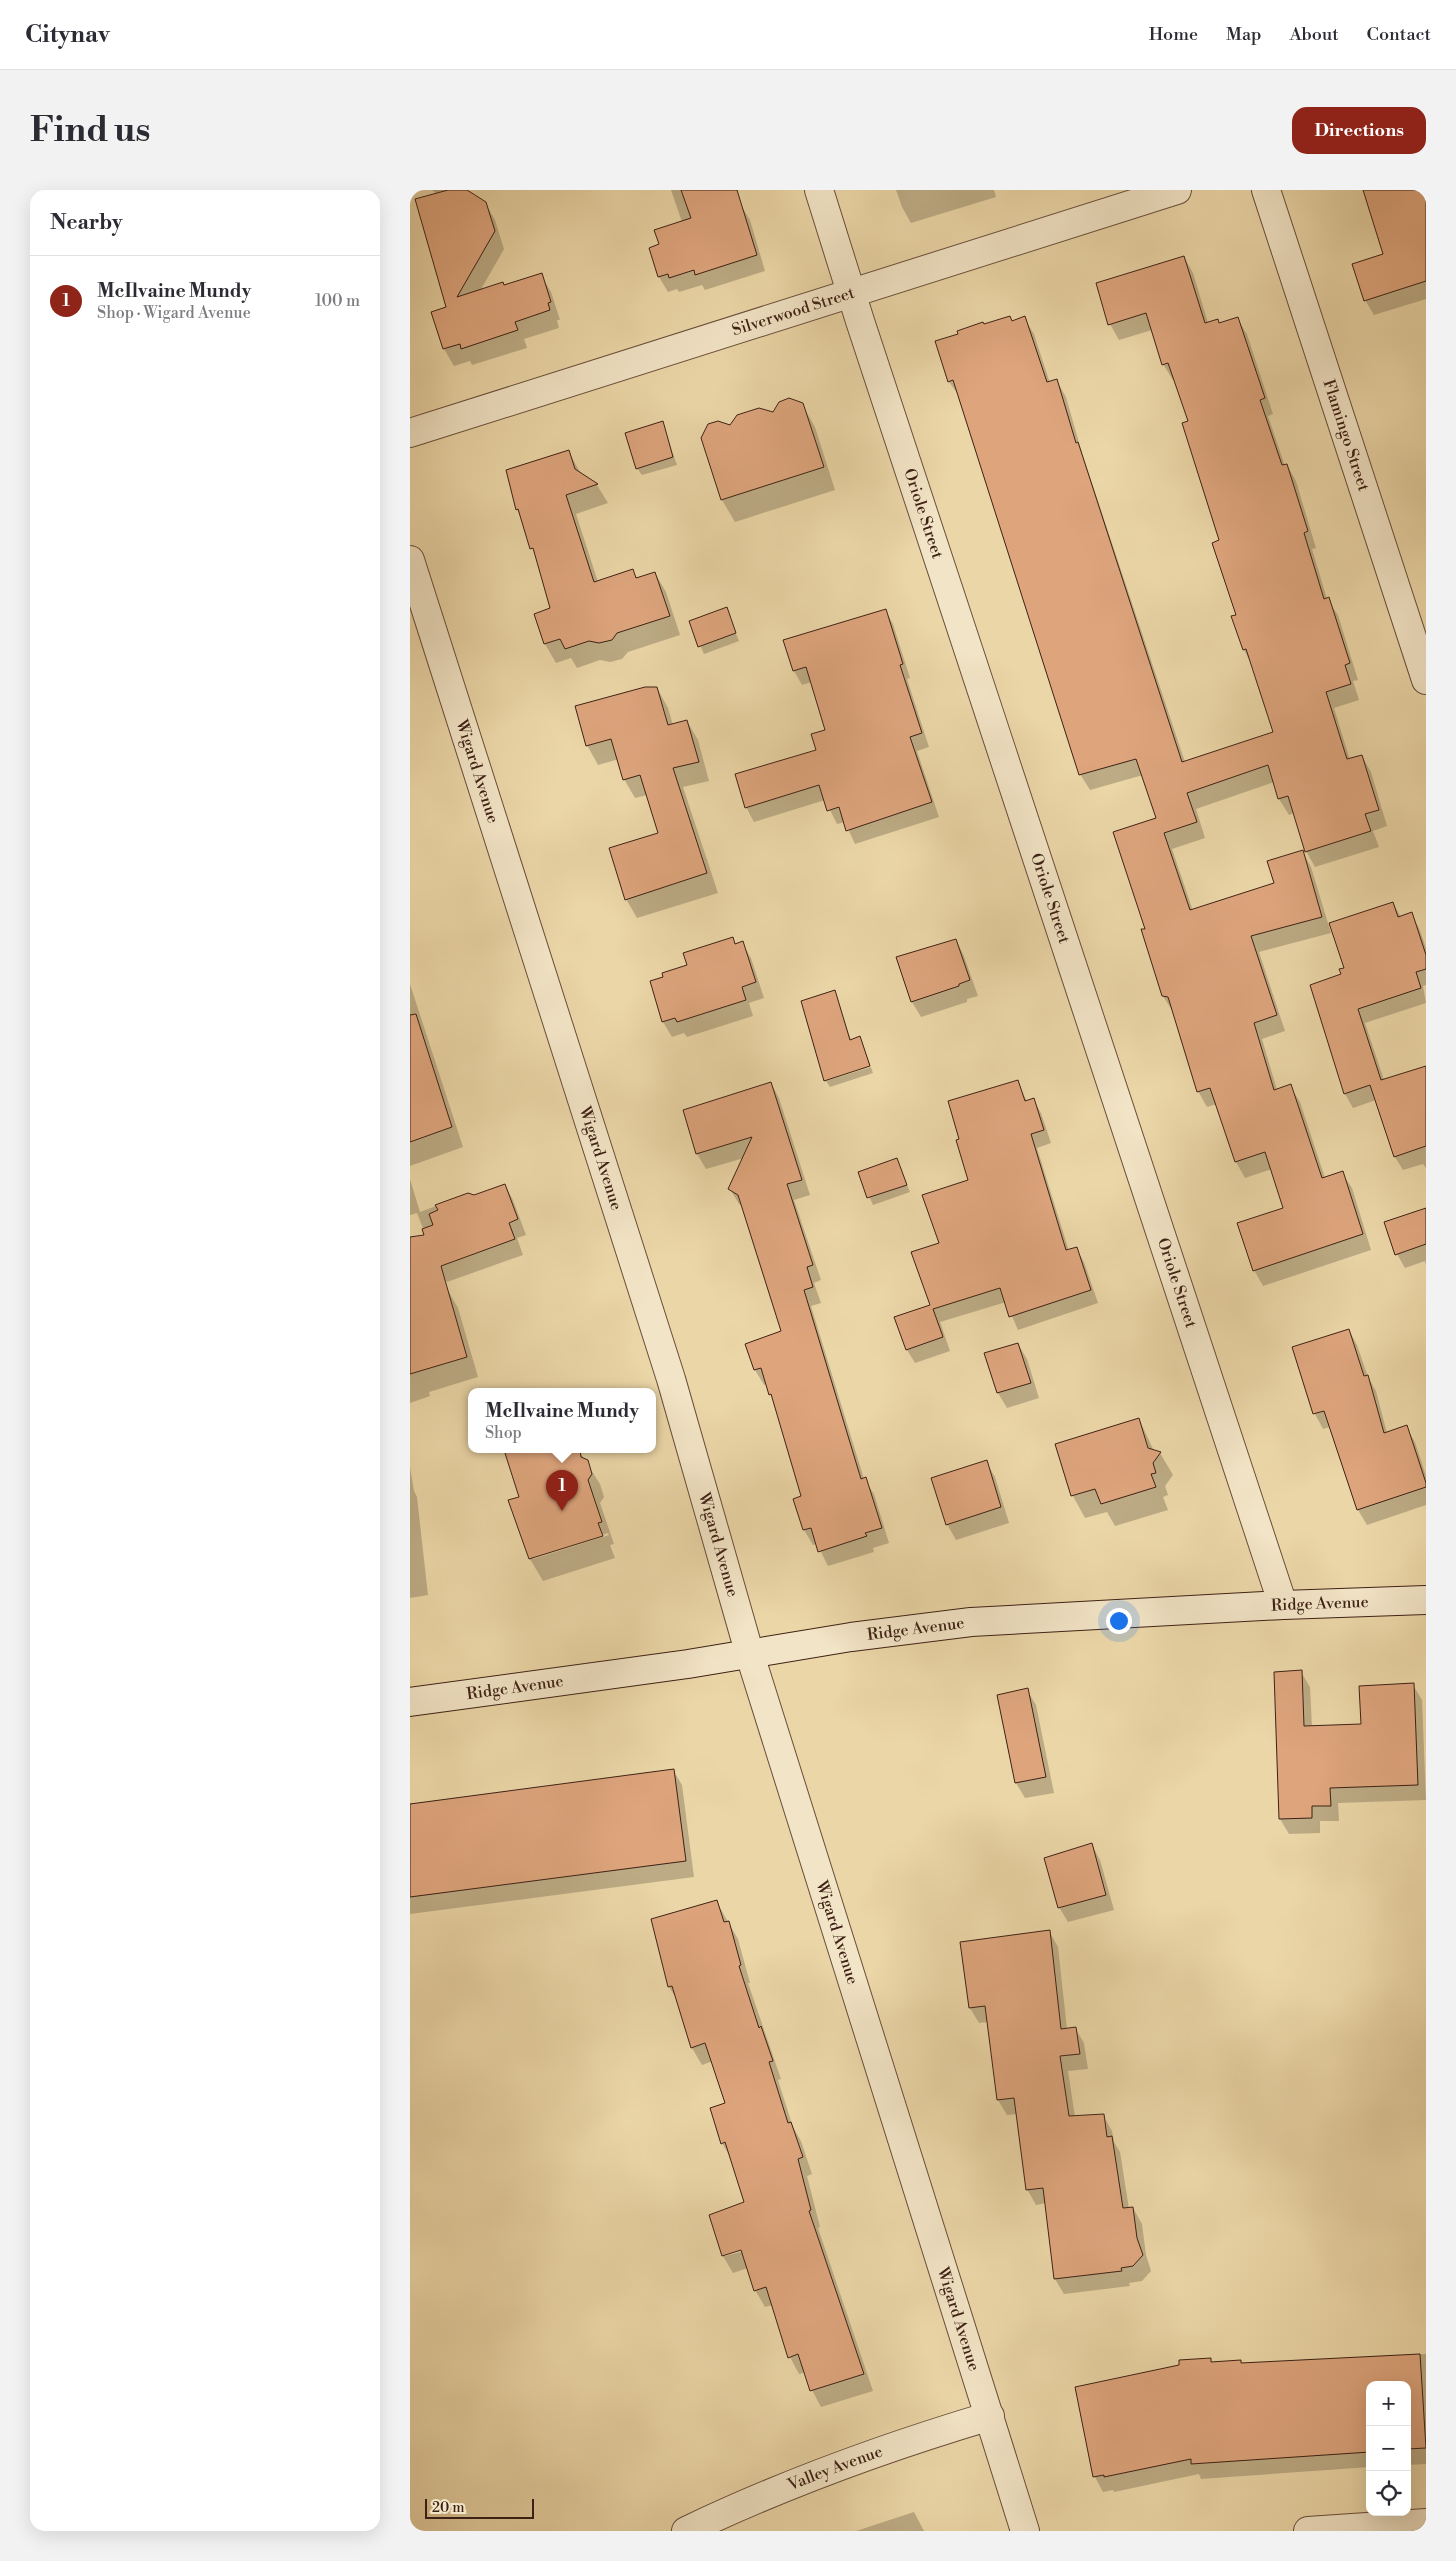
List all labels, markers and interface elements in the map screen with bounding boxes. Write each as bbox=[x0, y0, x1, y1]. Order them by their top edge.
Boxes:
text: Citynav bbox=[25, 20, 110, 50]
text: Home bbox=[1149, 23, 1198, 46]
text: Map bbox=[1226, 23, 1262, 46]
text: About bbox=[1290, 23, 1339, 46]
text: Contact bbox=[1367, 23, 1431, 46]
button: Directions bbox=[1292, 107, 1426, 154]
text: Find us bbox=[30, 109, 150, 152]
text: Nearby bbox=[50, 210, 123, 236]
text: McIlvaine Mundy bbox=[97, 279, 251, 303]
street label: Silverwood Street bbox=[729, 283, 857, 340]
text: 1 bbox=[62, 291, 70, 311]
text: 100 m bbox=[315, 291, 360, 311]
text: Shop · Wigard Avenue bbox=[97, 303, 251, 323]
street label: Flamingo Street bbox=[1319, 377, 1374, 494]
street label: Oriole Street bbox=[899, 466, 948, 561]
street label: Wigard Avenue bbox=[451, 716, 503, 826]
street label: Oriole Street bbox=[1026, 851, 1074, 946]
street label: Wigard Avenue bbox=[575, 1103, 627, 1213]
street label: Oriole Street bbox=[1153, 1235, 1201, 1331]
popup bbox=[468, 1388, 656, 1453]
text: McIlvaine Mundy bbox=[485, 1399, 639, 1423]
text: Shop bbox=[485, 1423, 522, 1443]
pin: 1 bbox=[546, 1470, 578, 1511]
street label: Wigard Avenue bbox=[694, 1489, 743, 1599]
street label: Ridge Avenue bbox=[1270, 1592, 1369, 1616]
your location bbox=[1106, 1608, 1132, 1634]
street label: Ridge Avenue bbox=[866, 1613, 965, 1645]
street label: Ridge Avenue bbox=[465, 1671, 565, 1704]
street label: Wigard Avenue bbox=[811, 1877, 863, 1987]
street label: Wigard Avenue bbox=[933, 2264, 984, 2373]
map controls bbox=[1366, 2381, 1411, 2516]
button: + bbox=[1366, 2381, 1411, 2426]
button: − bbox=[1366, 2426, 1411, 2471]
street label: Valley Avenue bbox=[784, 2441, 885, 2495]
button: locate bbox=[1366, 2471, 1411, 2516]
scale bar bbox=[425, 2496, 534, 2519]
text: 20 m bbox=[432, 2499, 464, 2517]

